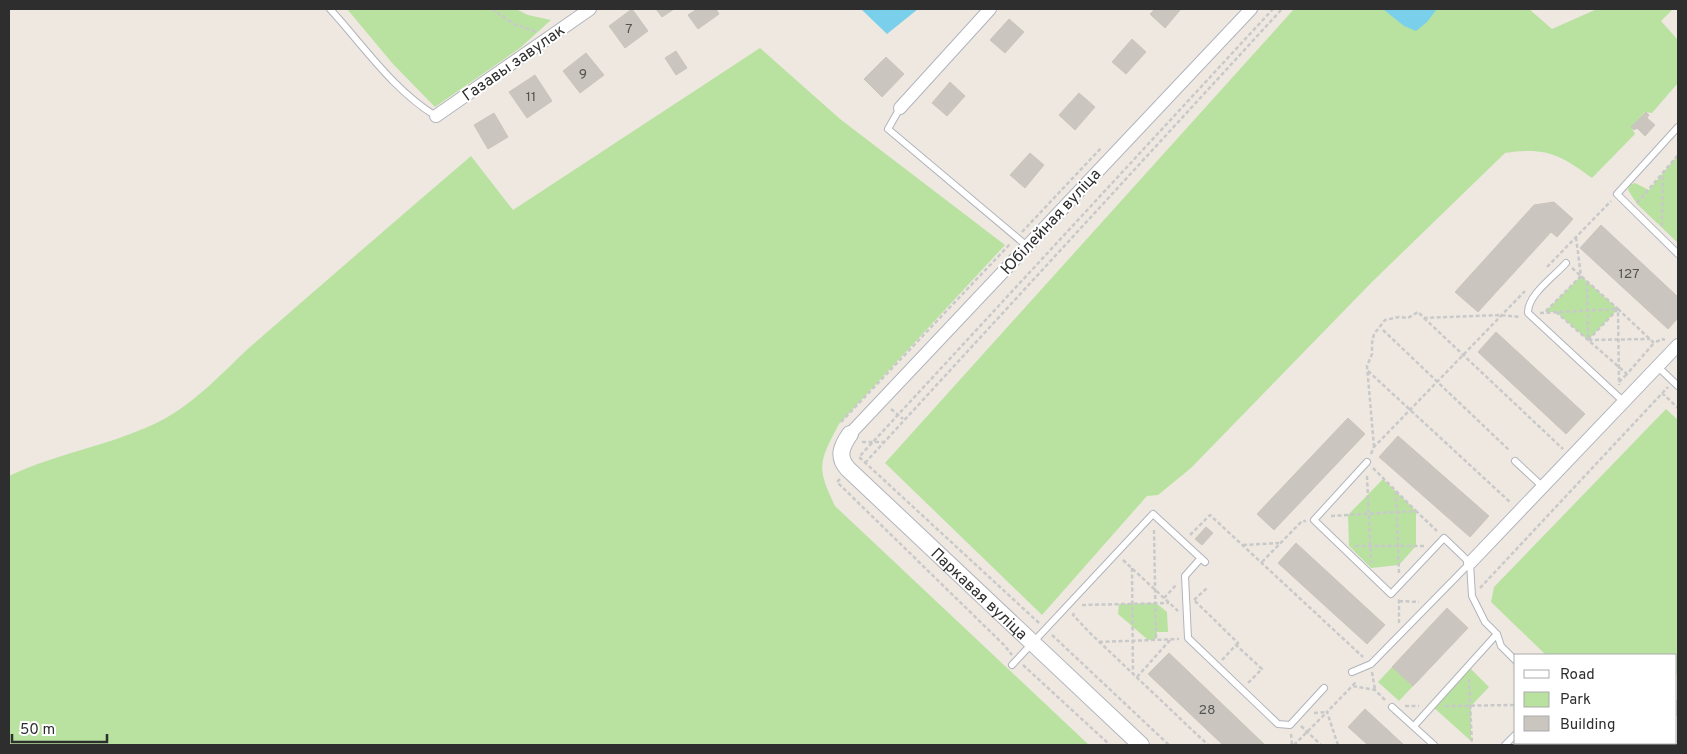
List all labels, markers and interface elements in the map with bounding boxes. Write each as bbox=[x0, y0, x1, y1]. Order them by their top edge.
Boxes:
street label: Газавы завулак bbox=[459, 21, 569, 106]
house number: 7 bbox=[625, 21, 633, 38]
house number: 9 bbox=[579, 66, 587, 83]
house number: 11 bbox=[526, 89, 536, 106]
street label: Юбілейная вуліца bbox=[997, 165, 1106, 280]
house number: 127 bbox=[1619, 266, 1639, 283]
street label: Паркавая вуліца bbox=[926, 544, 1031, 645]
legend bbox=[1514, 654, 1677, 744]
text: Road bbox=[1560, 666, 1595, 685]
text: Park bbox=[1560, 691, 1591, 710]
house number: 28 bbox=[1198, 702, 1216, 719]
scale bar bbox=[12, 712, 108, 744]
text: Building bbox=[1560, 716, 1615, 735]
text: 50 m bbox=[20, 721, 55, 740]

